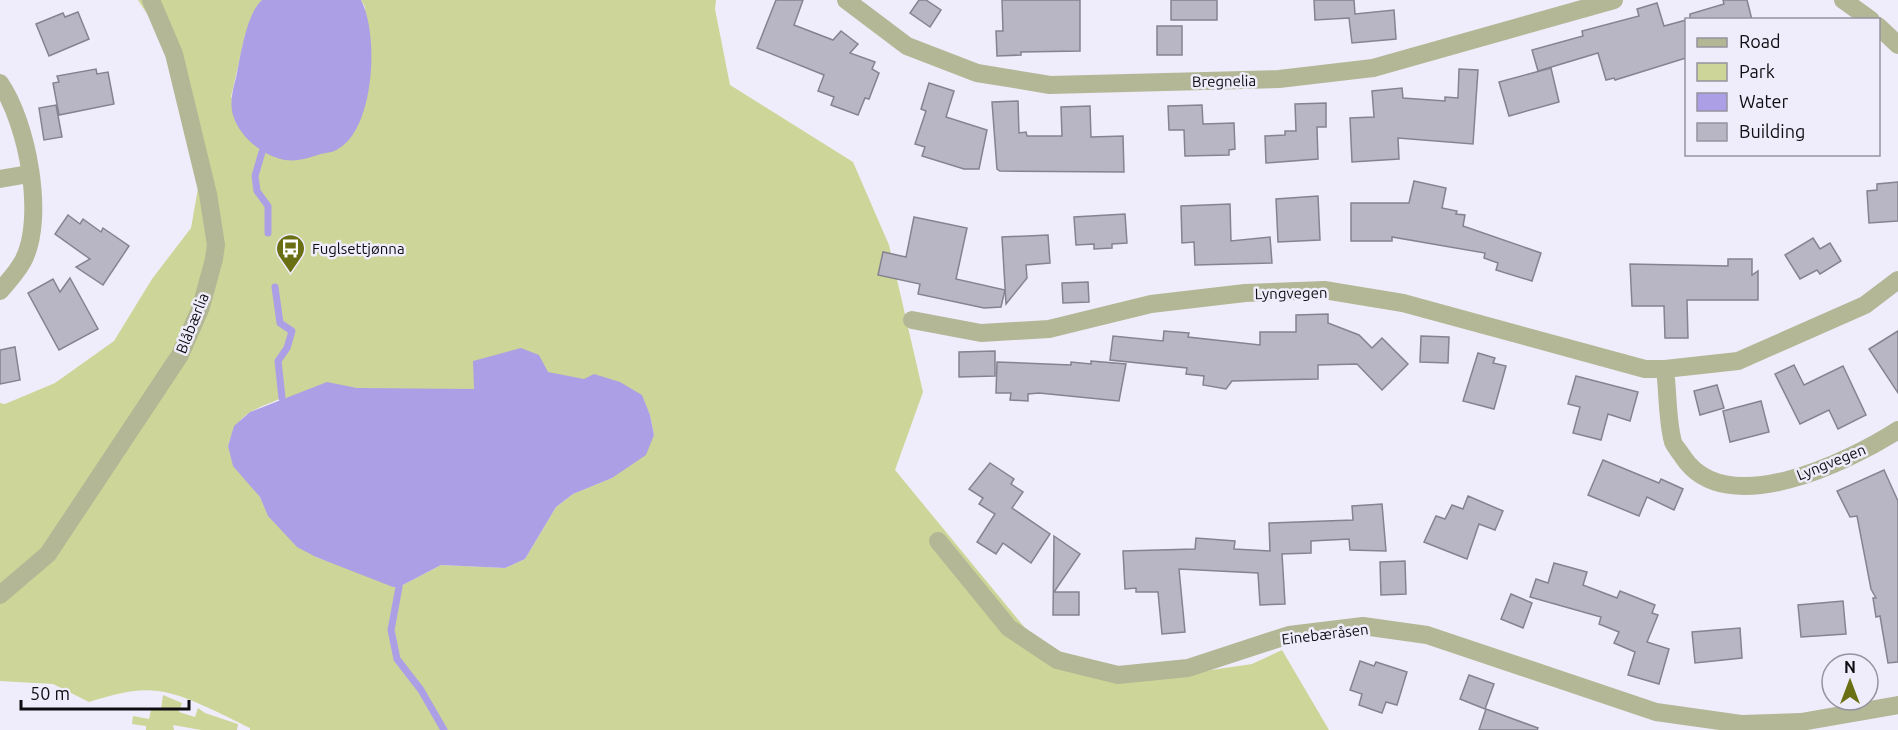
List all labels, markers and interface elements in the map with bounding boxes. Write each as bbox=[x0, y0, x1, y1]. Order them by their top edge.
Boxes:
legend bbox=[1685, 18, 1880, 156]
text: Road bbox=[1739, 31, 1781, 51]
text: Park bbox=[1739, 61, 1775, 81]
street label: Bregnelia bbox=[1192, 72, 1256, 90]
text: Water bbox=[1739, 91, 1789, 111]
text: Building bbox=[1739, 121, 1805, 141]
bus stop icon: Fuglsettjønna bbox=[275, 232, 307, 274]
place label: Fuglsettjønna bbox=[312, 240, 405, 257]
street label: Lyngvegen bbox=[1254, 284, 1328, 302]
street label: Blåbærlia bbox=[172, 290, 212, 356]
street label: Lyngvegen bbox=[1794, 440, 1868, 484]
street label: Einebæråsen bbox=[1281, 620, 1369, 648]
north arrow bbox=[1820, 652, 1880, 712]
text: N bbox=[1844, 658, 1856, 676]
scale bar bbox=[21, 673, 189, 711]
text: 50 m bbox=[30, 683, 70, 703]

